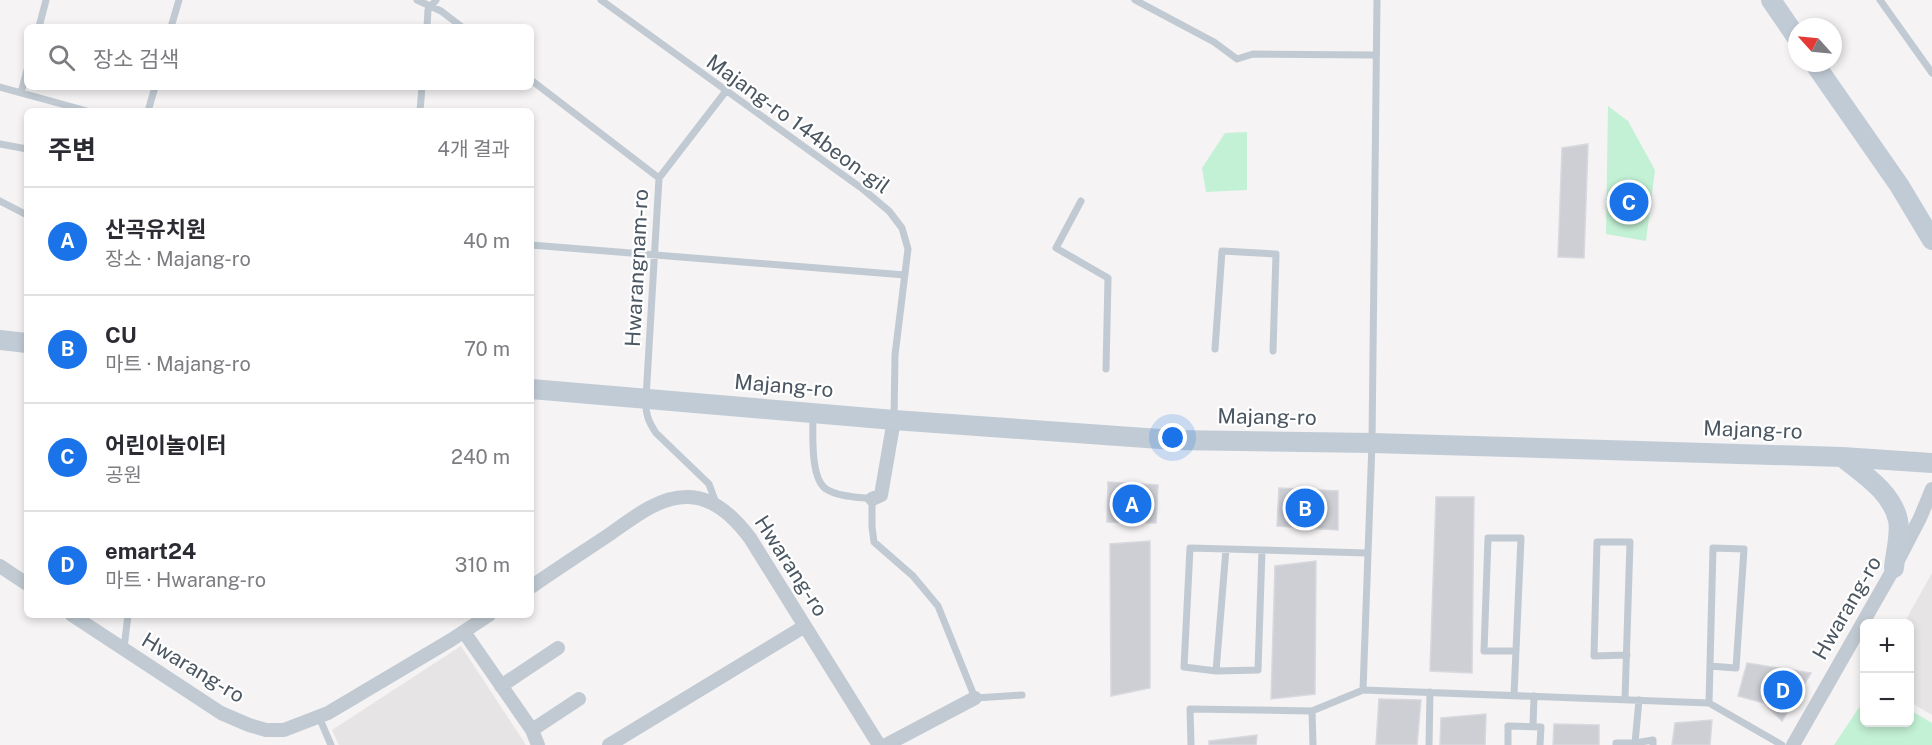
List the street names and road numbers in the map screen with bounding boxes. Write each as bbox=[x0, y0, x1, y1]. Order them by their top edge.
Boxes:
street label: Majang-ro 144beon-gil bbox=[702, 49, 895, 198]
street label: Hwarangnam-ro bbox=[620, 188, 653, 348]
street label: Majang-ro bbox=[733, 369, 835, 402]
street label: Majang-ro bbox=[1217, 403, 1317, 430]
street label: Majang-ro bbox=[1703, 415, 1803, 444]
street label: Hwarang-ro bbox=[749, 510, 833, 621]
street label: Hwarang-ro bbox=[1807, 552, 1886, 664]
street label: Hwarang-ro bbox=[137, 627, 249, 708]

